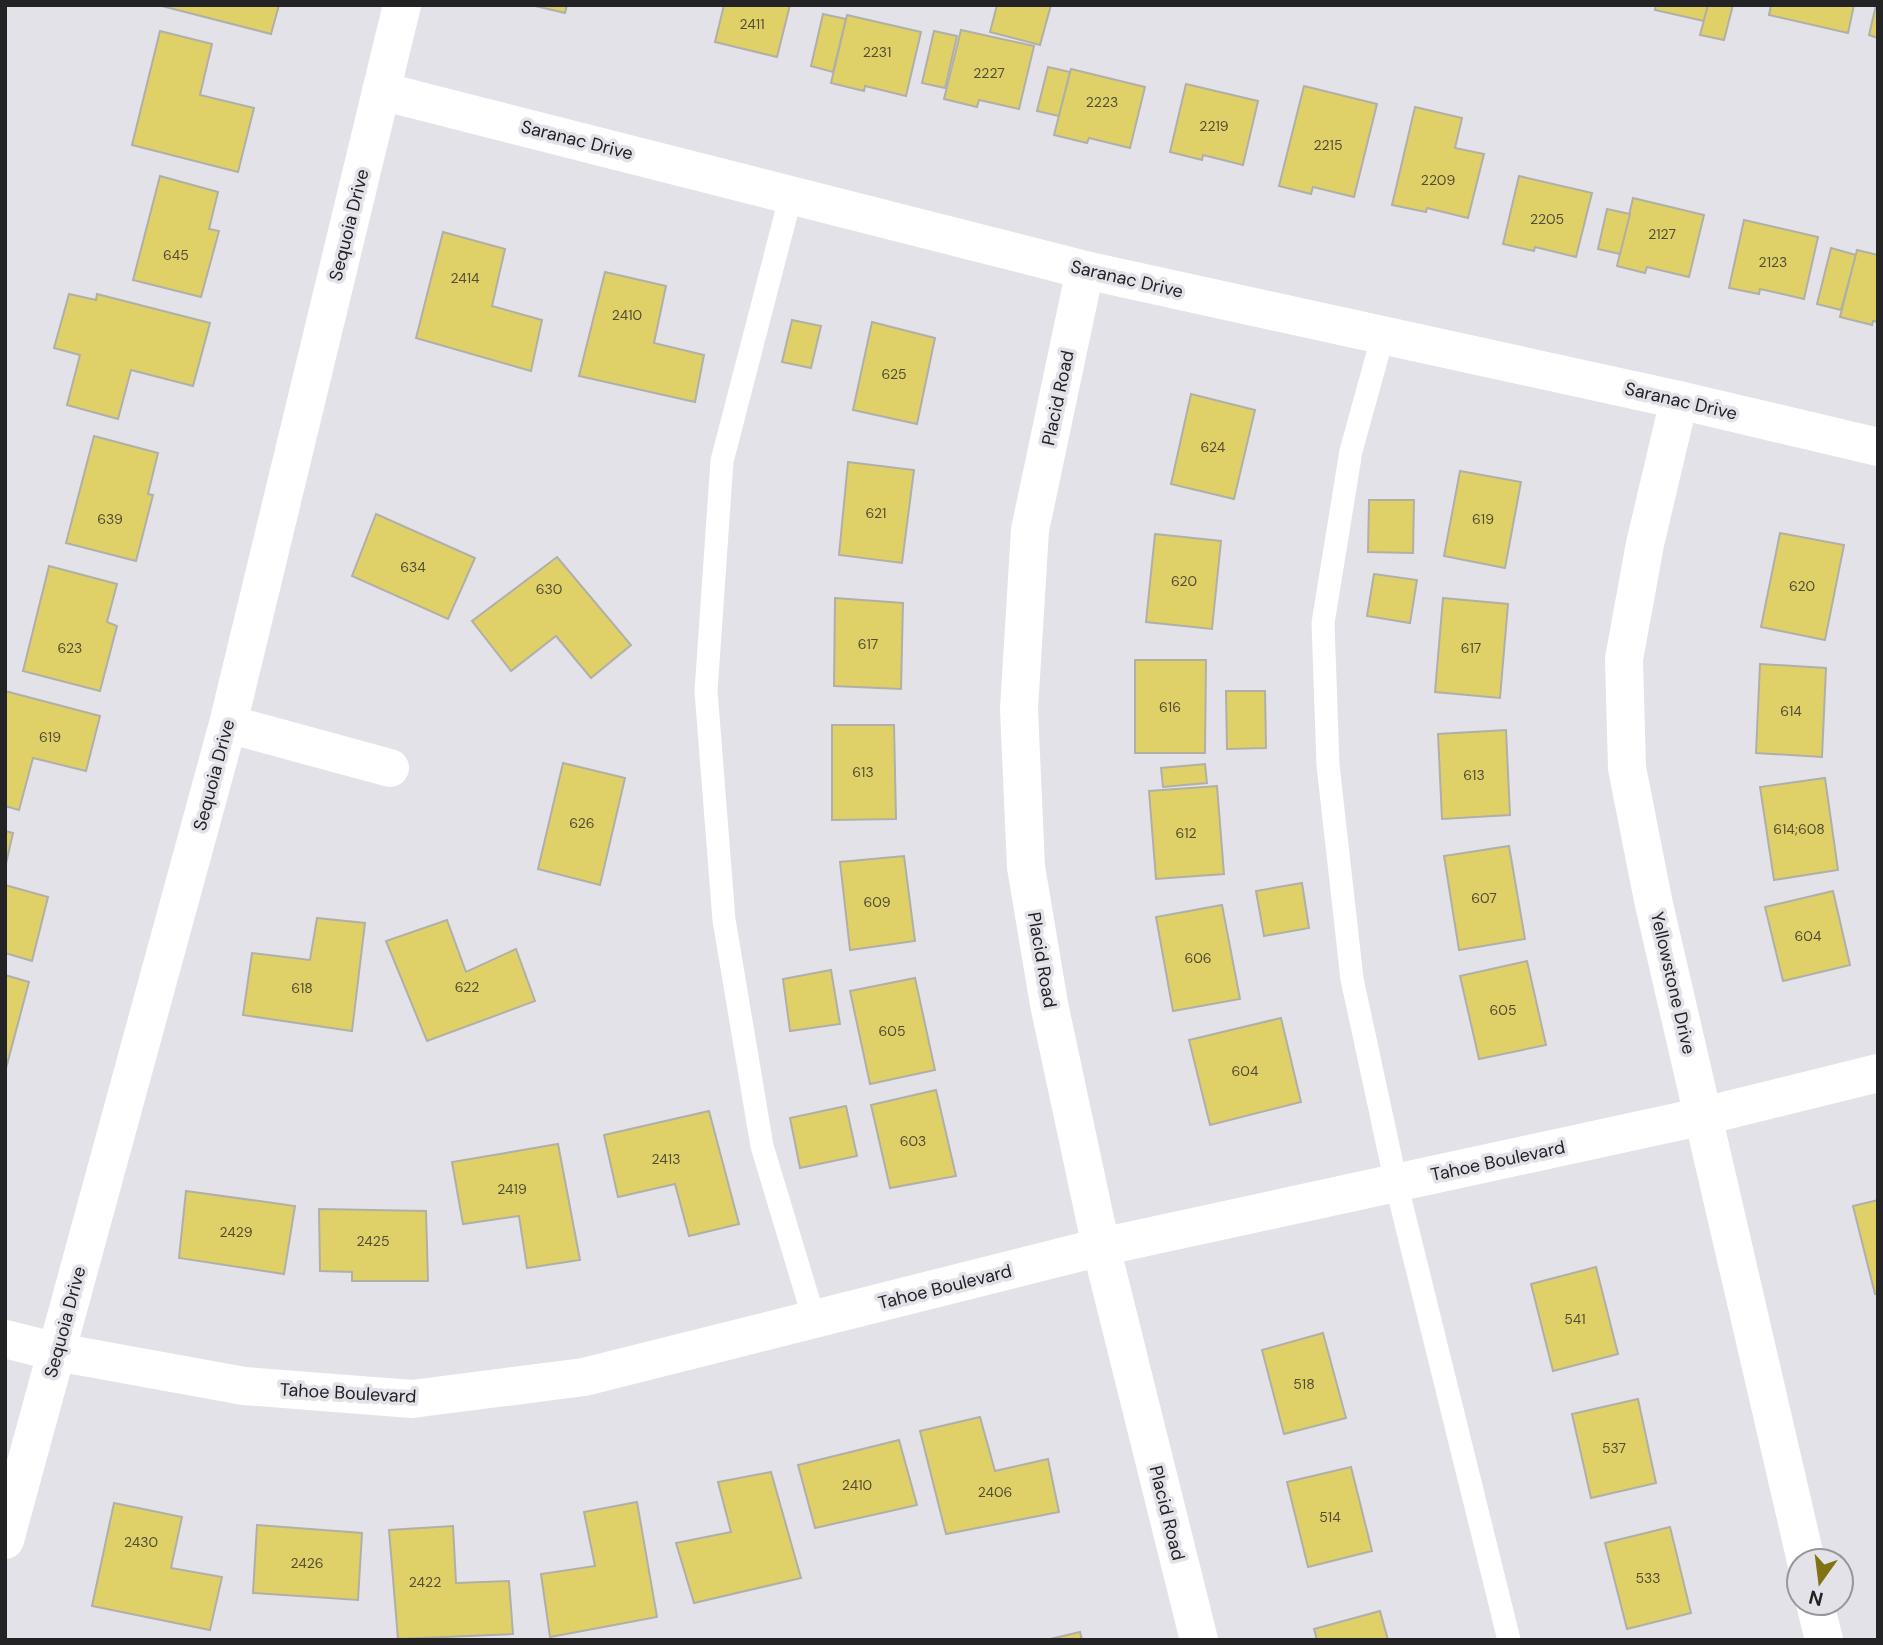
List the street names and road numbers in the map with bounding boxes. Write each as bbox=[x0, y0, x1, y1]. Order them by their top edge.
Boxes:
street label: Saranac Drive bbox=[519, 115, 635, 165]
street label: Sequoia Drive bbox=[324, 167, 374, 283]
street label: Saranac Drive bbox=[1069, 254, 1185, 304]
street label: Placid Road bbox=[1036, 348, 1080, 448]
street label: Saranac Drive bbox=[1623, 376, 1739, 426]
street label: Sequoia Drive bbox=[188, 717, 240, 833]
street label: Placid Road bbox=[1022, 910, 1062, 1010]
street label: Yellowstone Drive bbox=[1645, 910, 1701, 1056]
street label: Tahoe Boulevard bbox=[1429, 1135, 1567, 1187]
street label: Tahoe Boulevard bbox=[876, 1259, 1014, 1315]
street label: Sequoia Drive bbox=[39, 1264, 91, 1380]
street label: Tahoe Boulevard bbox=[279, 1377, 417, 1409]
street label: Placid Road bbox=[1144, 1463, 1190, 1563]

